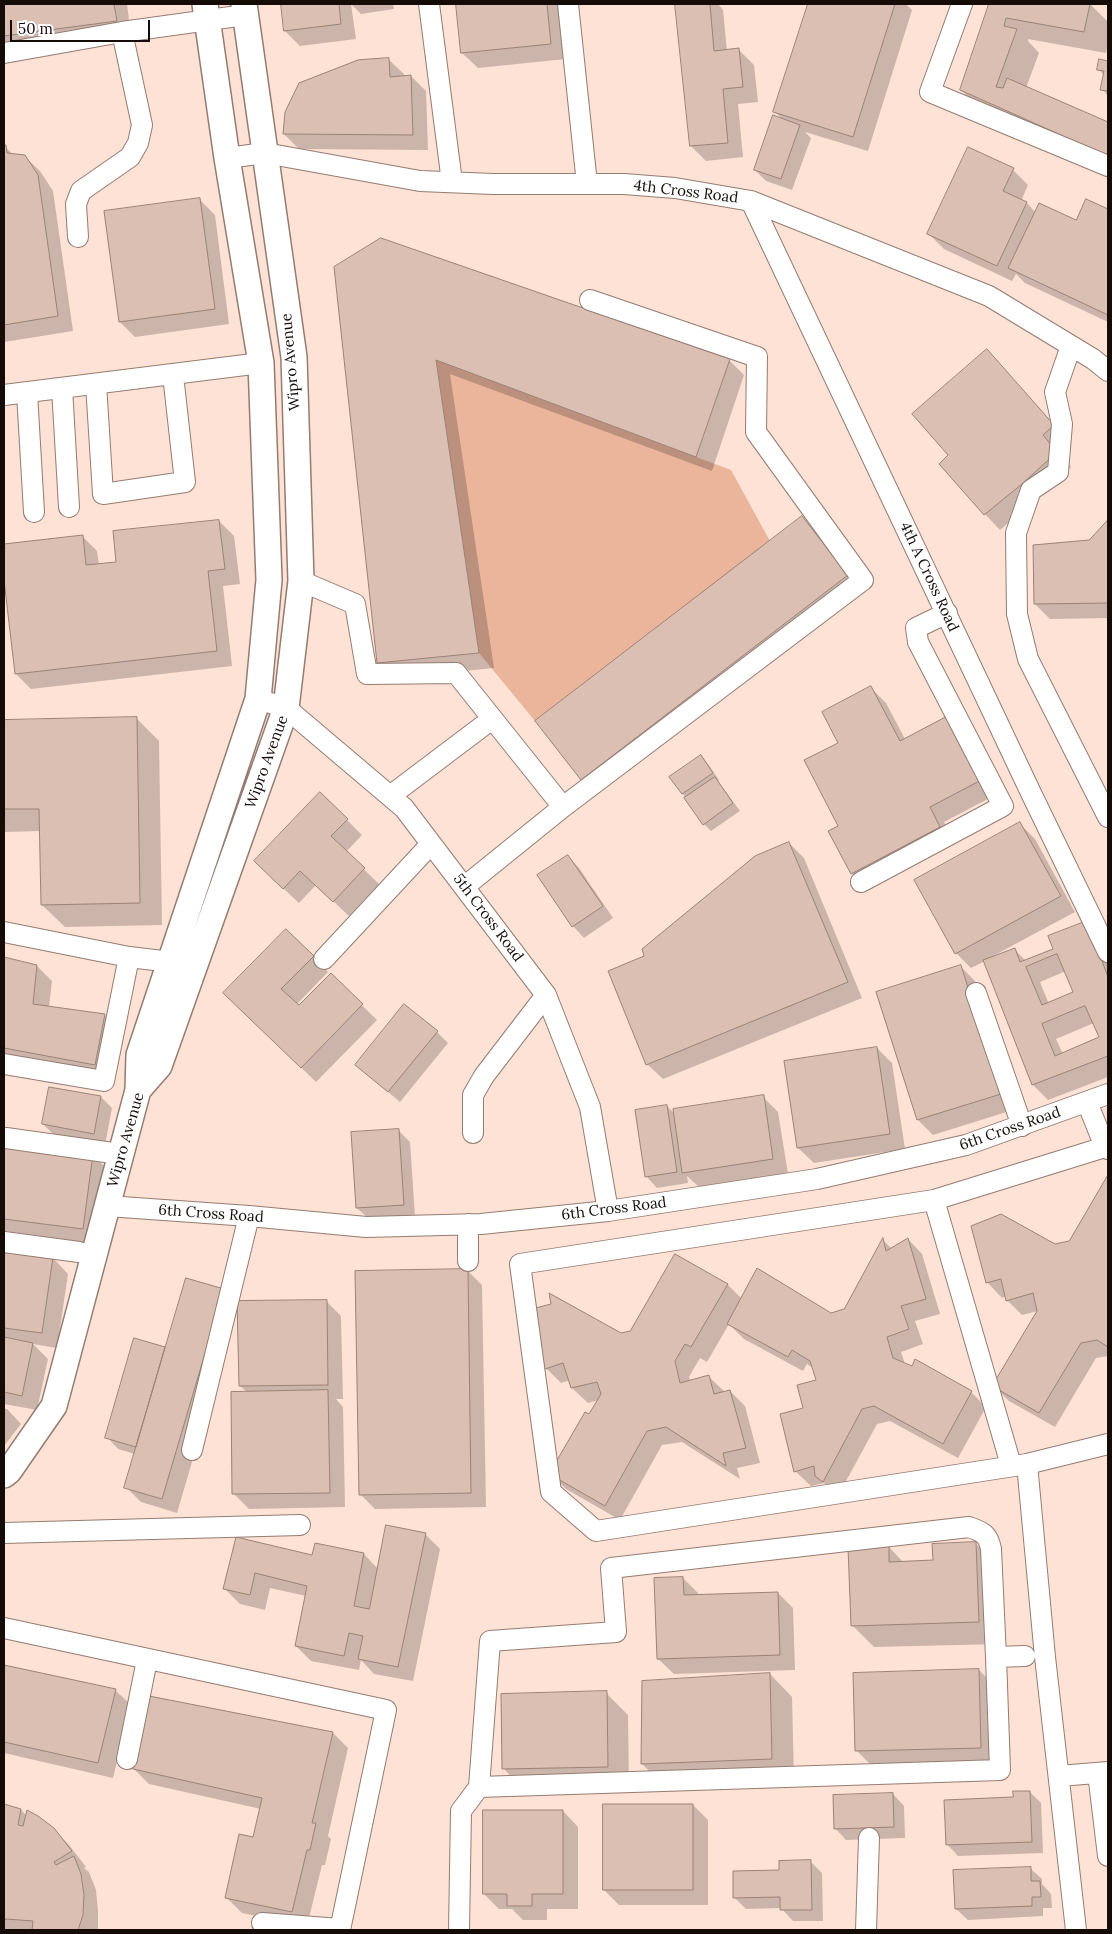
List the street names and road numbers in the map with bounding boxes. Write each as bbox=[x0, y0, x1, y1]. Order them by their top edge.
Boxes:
street label: 4th Cross Road bbox=[633, 177, 739, 207]
street label: Wipro Avenue bbox=[278, 312, 304, 412]
street label: 4th A Cross Road bbox=[896, 520, 962, 634]
street label: Wipro Avenue bbox=[242, 713, 292, 811]
street label: 5th Cross Road bbox=[449, 871, 527, 965]
street label: Wipro Avenue bbox=[104, 1090, 148, 1190]
street label: 6th Cross Road bbox=[957, 1103, 1063, 1155]
street label: 6th Cross Road bbox=[560, 1194, 668, 1224]
street label: 6th Cross Road bbox=[158, 1201, 264, 1227]

